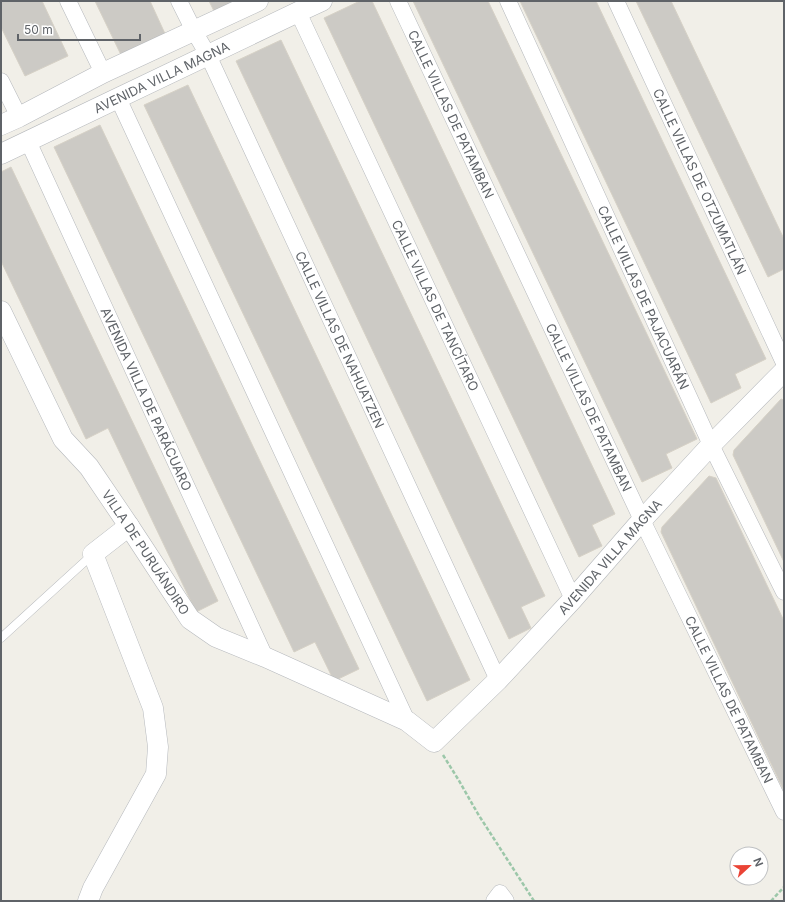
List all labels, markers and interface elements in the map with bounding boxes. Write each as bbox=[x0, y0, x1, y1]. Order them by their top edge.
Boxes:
scale bar bbox=[18, 16, 140, 42]
text: 50 m bbox=[24, 22, 53, 37]
street label: CALLE VILLAS DE PATAMBAN bbox=[405, 27, 498, 201]
street label: AVENIDA VILLA MAGNA bbox=[91, 38, 232, 116]
street label: CALLE VILLAS DE OTZUMATLÁN bbox=[650, 86, 750, 277]
street label: CALLE VILLAS DE PAJACUARÁN bbox=[595, 203, 693, 392]
street label: CALLE VILLAS DE TANCÍTARO bbox=[389, 217, 482, 394]
street label: CALLE VILLAS DE NAHUATZEN bbox=[292, 248, 388, 431]
street label: AVENIDA VILLA DE PARÁCUARO bbox=[98, 305, 196, 493]
street label: CALLE VILLAS DE PATAMBAN bbox=[543, 321, 635, 494]
street label: VILLA DE PURUÁNDIRO bbox=[99, 487, 193, 618]
street label: AVENIDA VILLA MAGNA bbox=[555, 496, 665, 618]
street label: CALLE VILLAS DE PATAMBAN bbox=[682, 613, 777, 786]
north arrow bbox=[729, 846, 769, 886]
text: N bbox=[750, 856, 766, 869]

